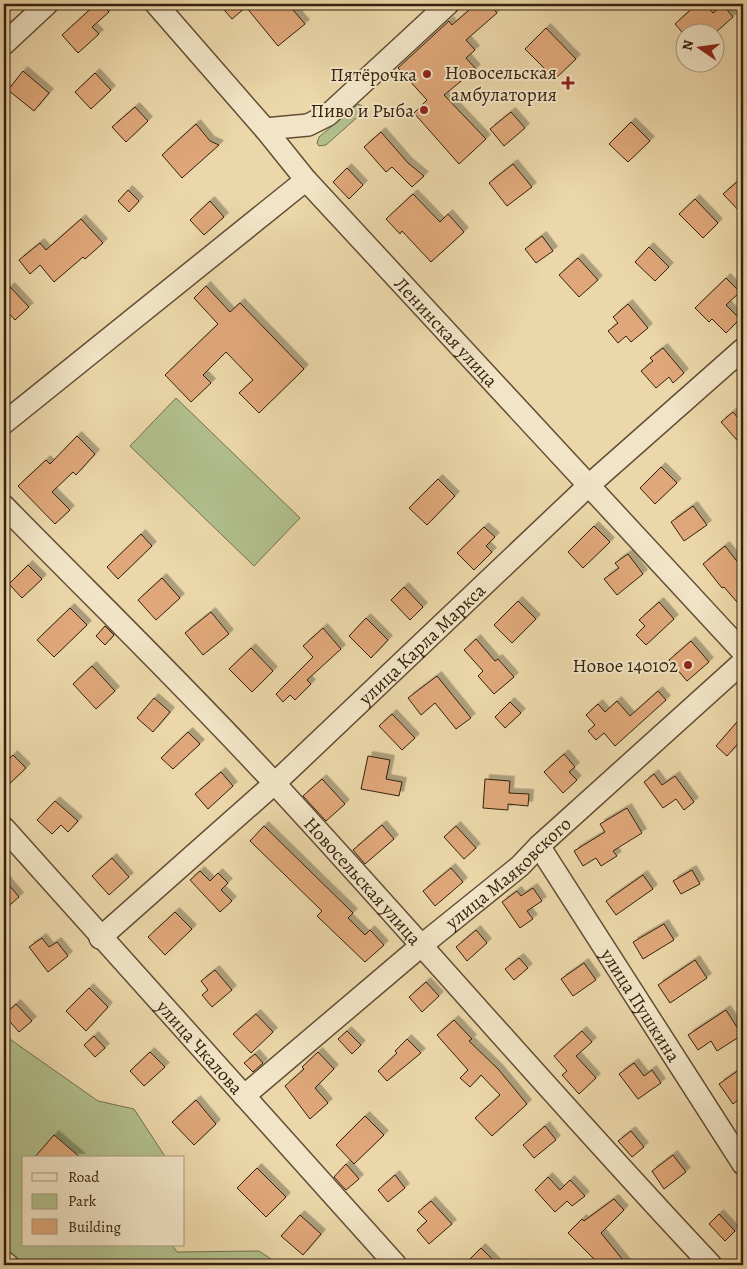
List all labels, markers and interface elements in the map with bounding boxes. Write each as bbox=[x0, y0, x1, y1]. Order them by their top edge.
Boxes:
north arrow bbox=[674, 22, 724, 72]
text: N bbox=[677, 38, 698, 52]
place label: Новосельская амбулатория bbox=[445, 60, 557, 108]
place label: Пятёрочка bbox=[330, 62, 417, 88]
marker: Пятёрочка bbox=[421, 68, 433, 80]
marker: Новосельская амбулатория bbox=[561, 76, 575, 90]
place label: Пиво и Рыба bbox=[311, 98, 414, 124]
marker: Пиво и Рыба bbox=[418, 104, 430, 116]
street label: Ленинская улица bbox=[388, 271, 504, 393]
street label: улица Карла Маркса bbox=[353, 578, 492, 712]
place label: Новое 140102 bbox=[572, 653, 678, 679]
marker: Новое 140102 bbox=[682, 659, 694, 671]
street label: Новосельская улица bbox=[298, 811, 427, 951]
street label: улица Маяковского bbox=[439, 811, 577, 936]
street label: улица Пушкина bbox=[594, 943, 686, 1068]
street label: улица Чкалова bbox=[150, 994, 249, 1101]
legend bbox=[22, 1156, 185, 1246]
text: Road bbox=[68, 1167, 100, 1187]
text: Park bbox=[68, 1191, 97, 1211]
text: Building bbox=[68, 1217, 121, 1237]

